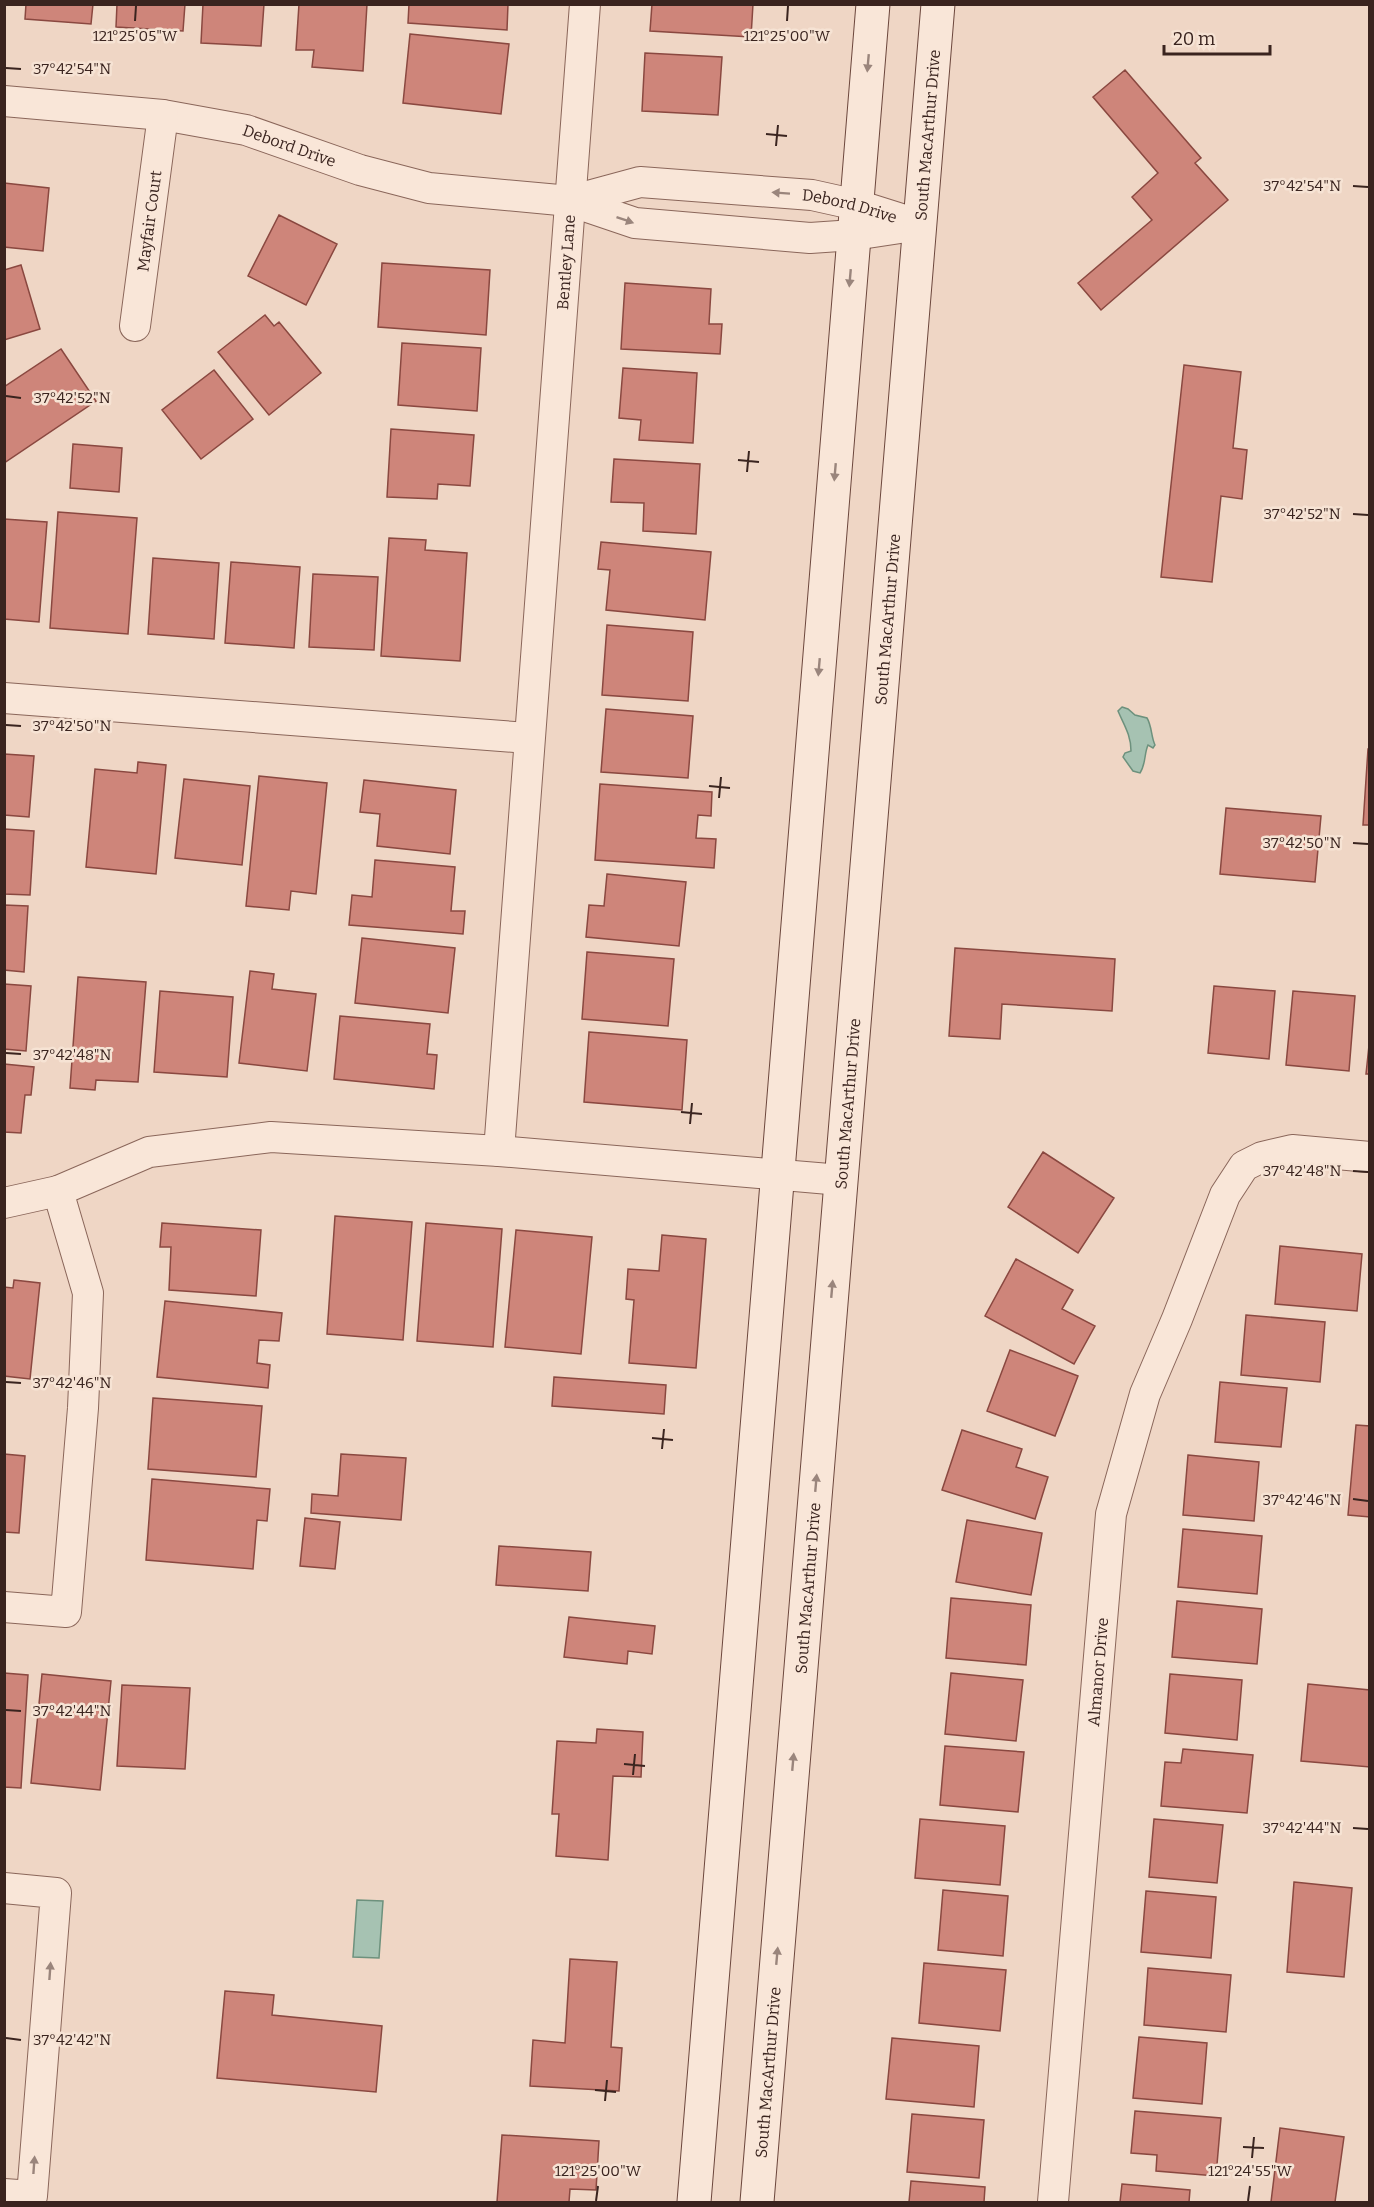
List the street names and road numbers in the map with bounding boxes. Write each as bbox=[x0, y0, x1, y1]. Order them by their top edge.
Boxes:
street label: South MacArthur Drive bbox=[911, 49, 944, 221]
street label: Debord Drive bbox=[240, 121, 338, 171]
street label: Mayfair Court bbox=[133, 169, 166, 273]
street label: Debord Drive bbox=[801, 185, 899, 227]
street label: Bentley Lane bbox=[553, 214, 579, 311]
street label: South MacArthur Drive bbox=[871, 533, 904, 706]
street label: South MacArthur Drive bbox=[831, 1017, 864, 1190]
street label: South MacArthur Drive bbox=[792, 1502, 825, 1674]
street label: Almanor Drive bbox=[1084, 1617, 1112, 1727]
street label: South MacArthur Drive bbox=[752, 1986, 785, 2159]

